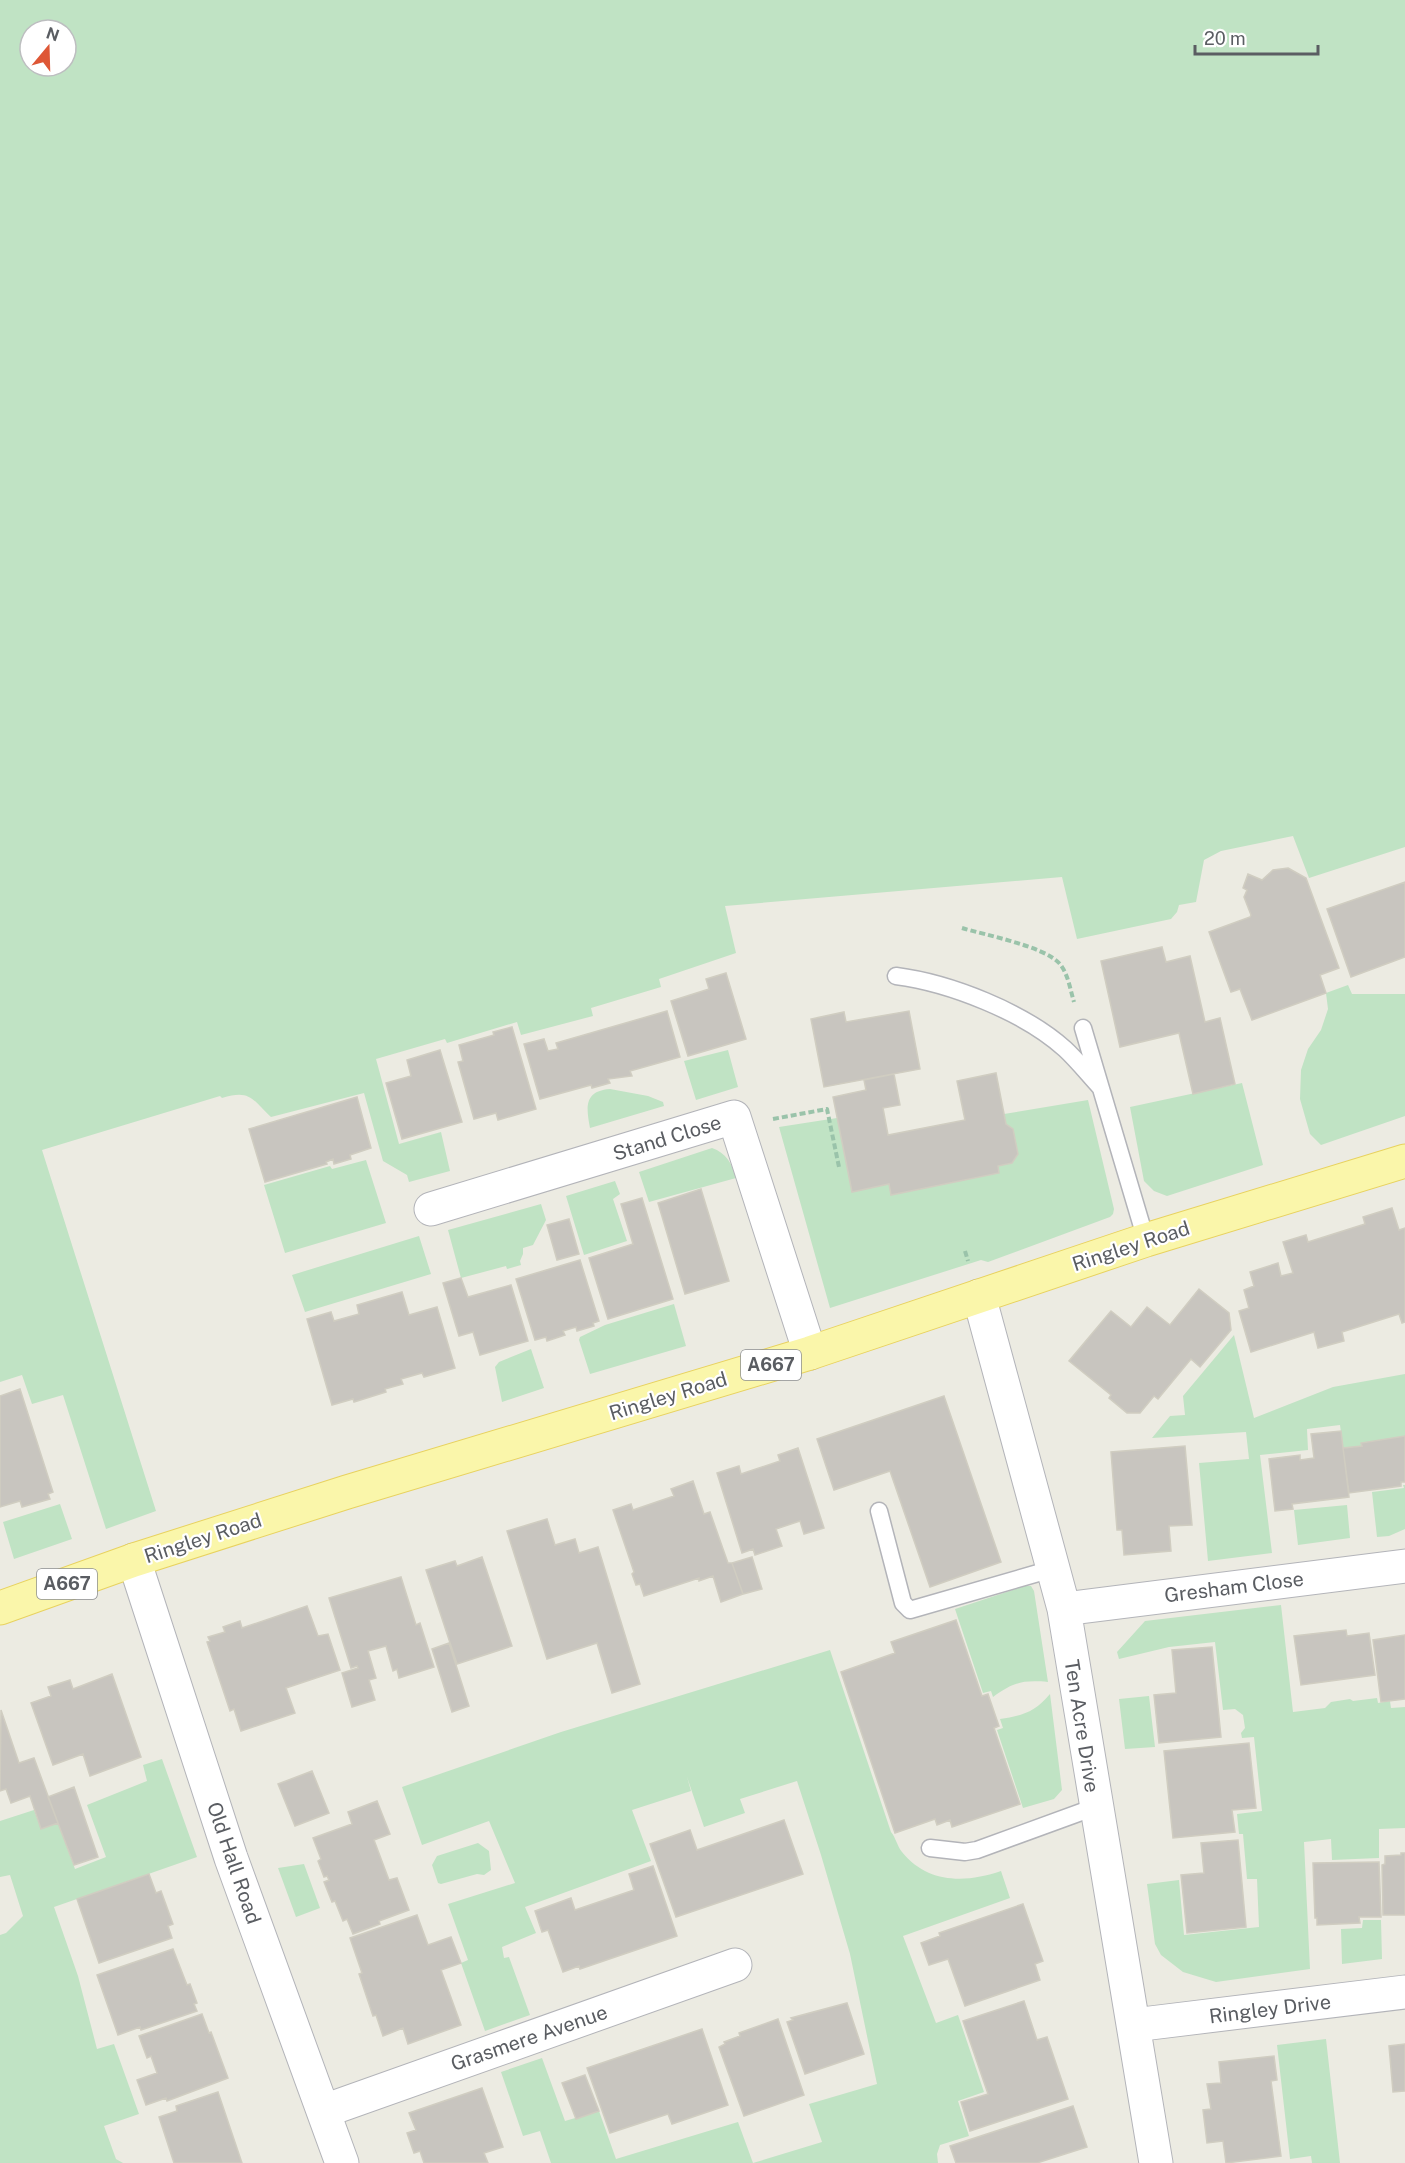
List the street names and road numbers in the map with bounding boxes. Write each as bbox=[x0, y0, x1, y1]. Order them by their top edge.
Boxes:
street label: Stand Close bbox=[610, 1110, 724, 1166]
street label: Ringley Road bbox=[1069, 1216, 1193, 1276]
road number: A667 bbox=[741, 1350, 801, 1380]
street label: Ringley Road bbox=[606, 1367, 730, 1425]
street label: Ringley Road bbox=[141, 1508, 265, 1568]
street label: Gresham Close bbox=[1163, 1567, 1305, 1607]
road number: A667 bbox=[37, 1569, 97, 1599]
street label: Ten Acre Drive bbox=[1060, 1658, 1104, 1794]
street label: Old Hall Road bbox=[202, 1799, 266, 1927]
street label: Ringley Drive bbox=[1208, 1990, 1332, 2028]
street label: Grasmere Avenue bbox=[447, 2000, 611, 2076]

